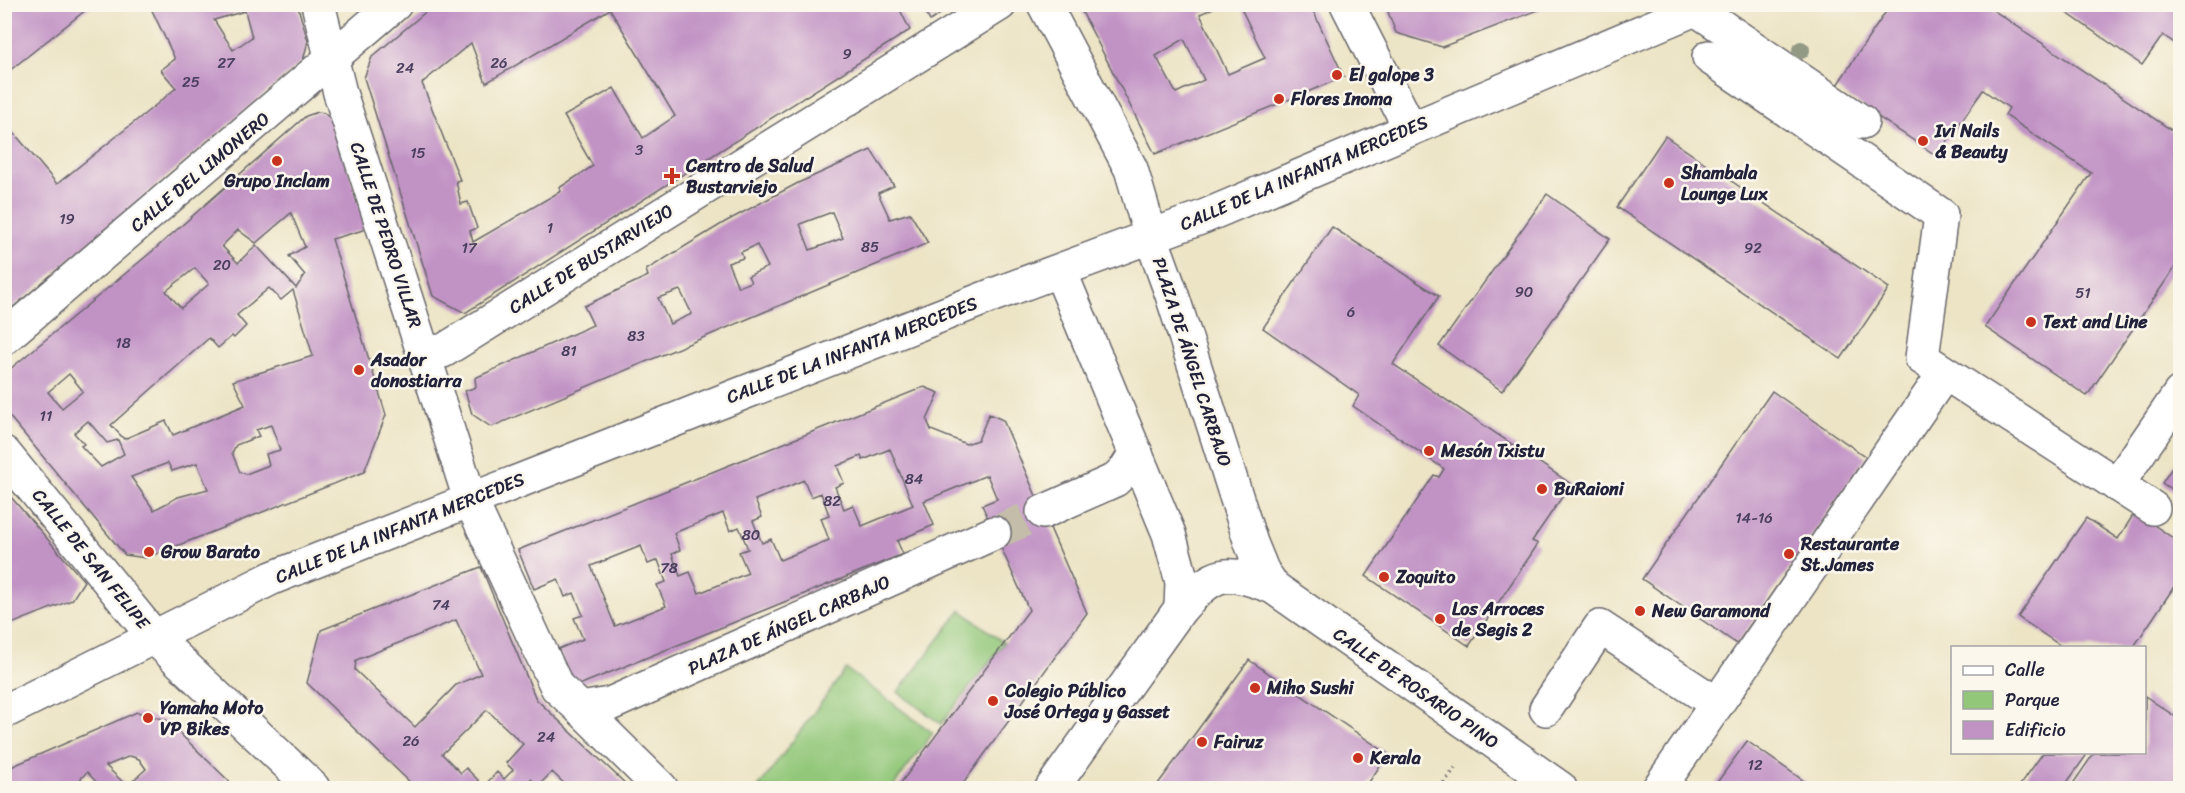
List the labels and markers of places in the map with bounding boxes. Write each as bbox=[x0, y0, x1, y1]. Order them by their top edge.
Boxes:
place label: El galope 3 bbox=[1349, 59, 1434, 91]
marker: El galope 3 bbox=[1330, 68, 1344, 82]
place label: Flores Inoma bbox=[1290, 83, 1392, 115]
marker: Flores Inoma bbox=[1272, 92, 1286, 106]
place label: Ivi Nails & Beauty bbox=[1934, 115, 2008, 168]
marker: Ivi Nails & Beauty bbox=[1916, 134, 1930, 148]
place label: Centro de Salud Bustarviejo bbox=[685, 150, 814, 203]
marker: Grupo Inclam bbox=[270, 154, 284, 168]
place label: Shambala Lounge Lux bbox=[1680, 157, 1768, 210]
place label: Grupo Inclam bbox=[223, 165, 330, 197]
marker: Centro de Salud Bustarviejo bbox=[663, 167, 681, 185]
marker: Shambala Lounge Lux bbox=[1662, 176, 1676, 190]
place label: Text and Line bbox=[2043, 306, 2148, 338]
marker: Text and Line bbox=[2024, 315, 2038, 329]
place label: Asador donostiarra bbox=[370, 344, 462, 397]
marker: Asador donostiarra bbox=[352, 363, 366, 377]
place label: Mesón Txistu bbox=[1440, 435, 1545, 467]
marker: Mesón Txistu bbox=[1422, 444, 1436, 458]
place label: BuRaioni bbox=[1554, 473, 1625, 505]
marker: BuRaioni bbox=[1535, 482, 1549, 496]
place label: Restaurante St.James bbox=[1800, 528, 1900, 581]
place label: Grow Barato bbox=[160, 536, 261, 568]
marker: Grow Barato bbox=[142, 545, 156, 559]
marker: Restaurante St.James bbox=[1782, 547, 1796, 561]
place label: Zoquito bbox=[1395, 561, 1456, 593]
marker: Zoquito bbox=[1377, 570, 1391, 584]
place label: Los Arroces de Segis 2 bbox=[1452, 593, 1545, 646]
place label: New Garamond bbox=[1651, 595, 1771, 627]
marker: New Garamond bbox=[1633, 604, 1647, 618]
marker: Los Arroces de Segis 2 bbox=[1433, 612, 1447, 626]
place label: Miho Sushi bbox=[1266, 672, 1355, 704]
place label: Colegio Público José Ortega y Gasset bbox=[1004, 675, 1170, 728]
marker: Miho Sushi bbox=[1248, 681, 1262, 695]
place label: Yamaha Moto VP Bikes bbox=[160, 692, 264, 745]
marker: Colegio Público José Ortega y Gasset bbox=[986, 694, 1000, 708]
marker: Yamaha Moto VP Bikes bbox=[141, 711, 155, 725]
place label: Fairuz bbox=[1213, 726, 1265, 758]
marker: Fairuz bbox=[1195, 735, 1209, 749]
place label: Kerala bbox=[1369, 742, 1422, 774]
marker: Kerala bbox=[1351, 751, 1365, 765]

